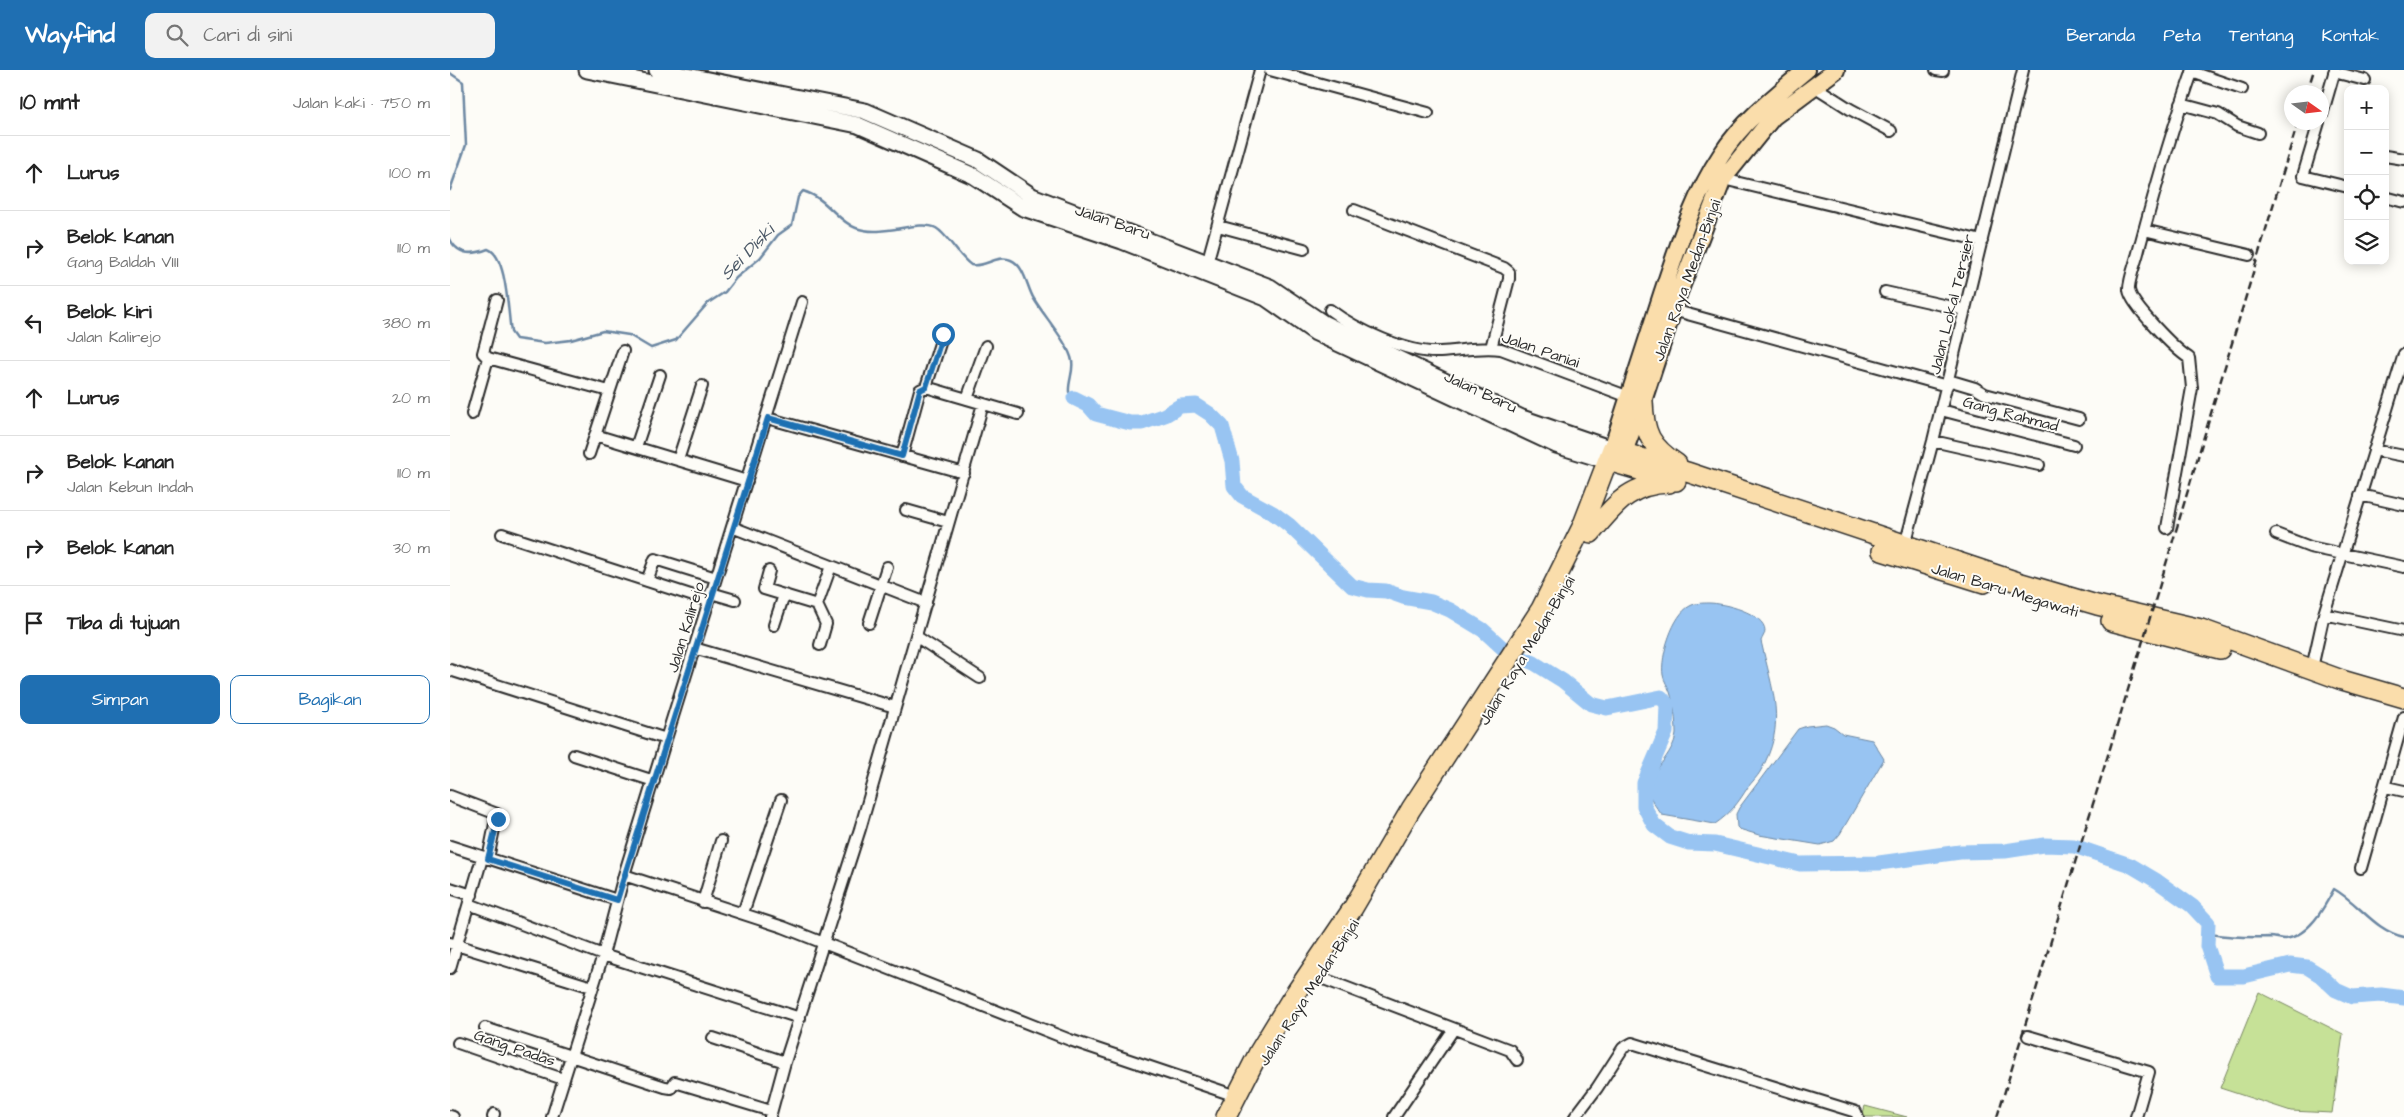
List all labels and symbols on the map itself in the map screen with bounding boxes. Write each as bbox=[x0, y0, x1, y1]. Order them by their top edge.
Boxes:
north arrow bbox=[2284, 85, 2329, 130]
street label: Jalan Raya Medan-Binjai bbox=[1647, 196, 1728, 365]
street label: Jalan Baru bbox=[1072, 199, 1153, 245]
water label: Sei Diski bbox=[715, 217, 782, 286]
street label: Jalan Lokal Tersier bbox=[1924, 232, 1980, 377]
route start bbox=[932, 323, 955, 346]
street label: Jalan Paniai bbox=[1499, 326, 1583, 374]
street label: Jalan Baru bbox=[1441, 365, 1521, 418]
street label: Gang Rahmad bbox=[1960, 391, 2061, 438]
street label: Jalan Baru Megawati bbox=[1928, 557, 2082, 624]
street label: Jalan Raya Medan-Binjai bbox=[1473, 571, 1581, 730]
street label: Jalan Kalirejo bbox=[662, 579, 710, 675]
route end bbox=[487, 808, 510, 831]
street label: Jalan Raya Medan-Binjai bbox=[1253, 914, 1366, 1071]
street label: Gang Padas bbox=[471, 1024, 558, 1073]

